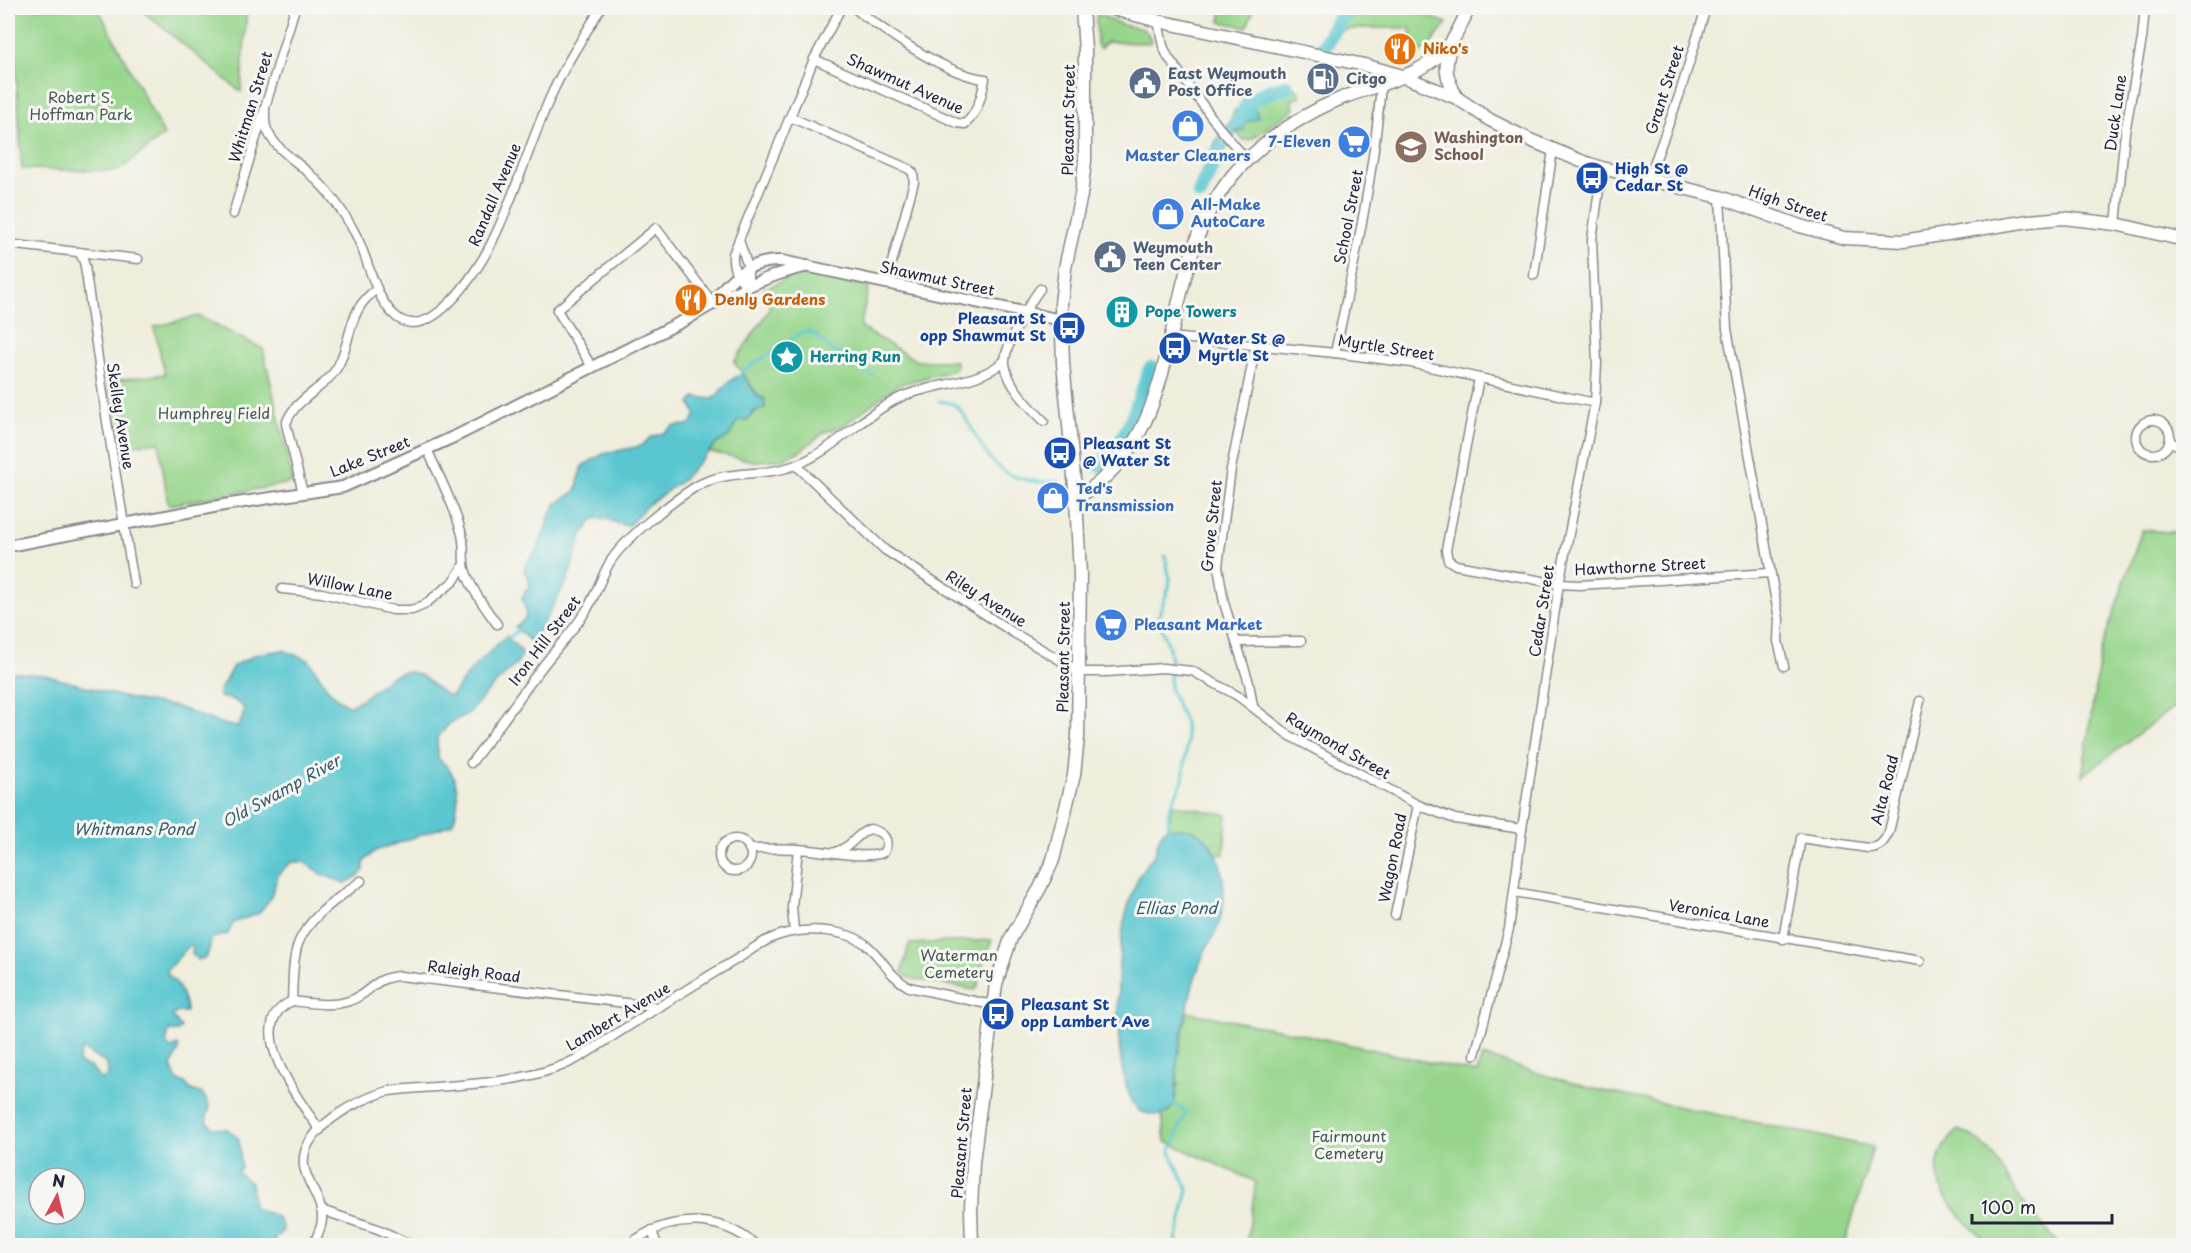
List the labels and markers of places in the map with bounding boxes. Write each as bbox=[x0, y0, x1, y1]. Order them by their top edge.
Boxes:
restaurant icon: Niko's bbox=[1382, 31, 1418, 67]
place label: Niko's bbox=[1423, 36, 1468, 59]
place label: East Weymouth Post Office bbox=[1168, 61, 1286, 101]
fuel station icon: Citgo bbox=[1305, 61, 1341, 97]
public building icon: East Weymouth Post Office bbox=[1127, 65, 1163, 101]
place label: Citgo bbox=[1346, 66, 1387, 89]
shop icon: Master Cleaners bbox=[1170, 108, 1206, 144]
supermarket icon: 7-Eleven bbox=[1336, 124, 1372, 160]
place label: Washington School bbox=[1434, 125, 1523, 165]
place label: 7-Eleven bbox=[1268, 129, 1331, 152]
school or university icon: Washington School bbox=[1393, 129, 1429, 165]
place label: Master Cleaners bbox=[1125, 143, 1251, 166]
place label: High St @ Cedar St bbox=[1615, 156, 1688, 196]
bus stop icon: High St @ Cedar St bbox=[1574, 160, 1610, 196]
place label: All-Make AutoCare bbox=[1191, 192, 1265, 232]
shop icon: All-Make AutoCare bbox=[1150, 196, 1186, 232]
place label: Weymouth Teen Center bbox=[1133, 235, 1222, 275]
public building icon: Weymouth Teen Center bbox=[1092, 239, 1128, 275]
restaurant icon: Denly Gardens bbox=[673, 282, 709, 318]
place label: Denly Gardens bbox=[714, 287, 825, 310]
building icon: Pope Towers bbox=[1104, 294, 1140, 330]
place label: Pope Towers bbox=[1145, 299, 1237, 322]
place label: Pleasant St opp Shawmut St bbox=[920, 306, 1046, 346]
bus stop icon: Pleasant St opp Shawmut St bbox=[1051, 310, 1087, 346]
place label: Water St @ Myrtle St bbox=[1198, 326, 1285, 366]
bus stop icon: Water St @ Myrtle St bbox=[1157, 330, 1193, 366]
place icon: Herring Run bbox=[769, 339, 805, 375]
place label: Herring Run bbox=[810, 344, 901, 367]
place label: Pleasant St @ Water St bbox=[1083, 431, 1171, 471]
bus stop icon: Pleasant St @ Water St bbox=[1042, 435, 1078, 471]
place label: Ted's Transmission bbox=[1076, 476, 1174, 516]
shop icon: Ted's Transmission bbox=[1035, 480, 1071, 516]
supermarket icon: Pleasant Market bbox=[1093, 607, 1129, 643]
place label: Pleasant Market bbox=[1134, 612, 1263, 635]
place label: Pleasant St opp Lambert Ave bbox=[1021, 992, 1150, 1032]
bus stop icon: Pleasant St opp Lambert Ave bbox=[980, 996, 1016, 1032]

